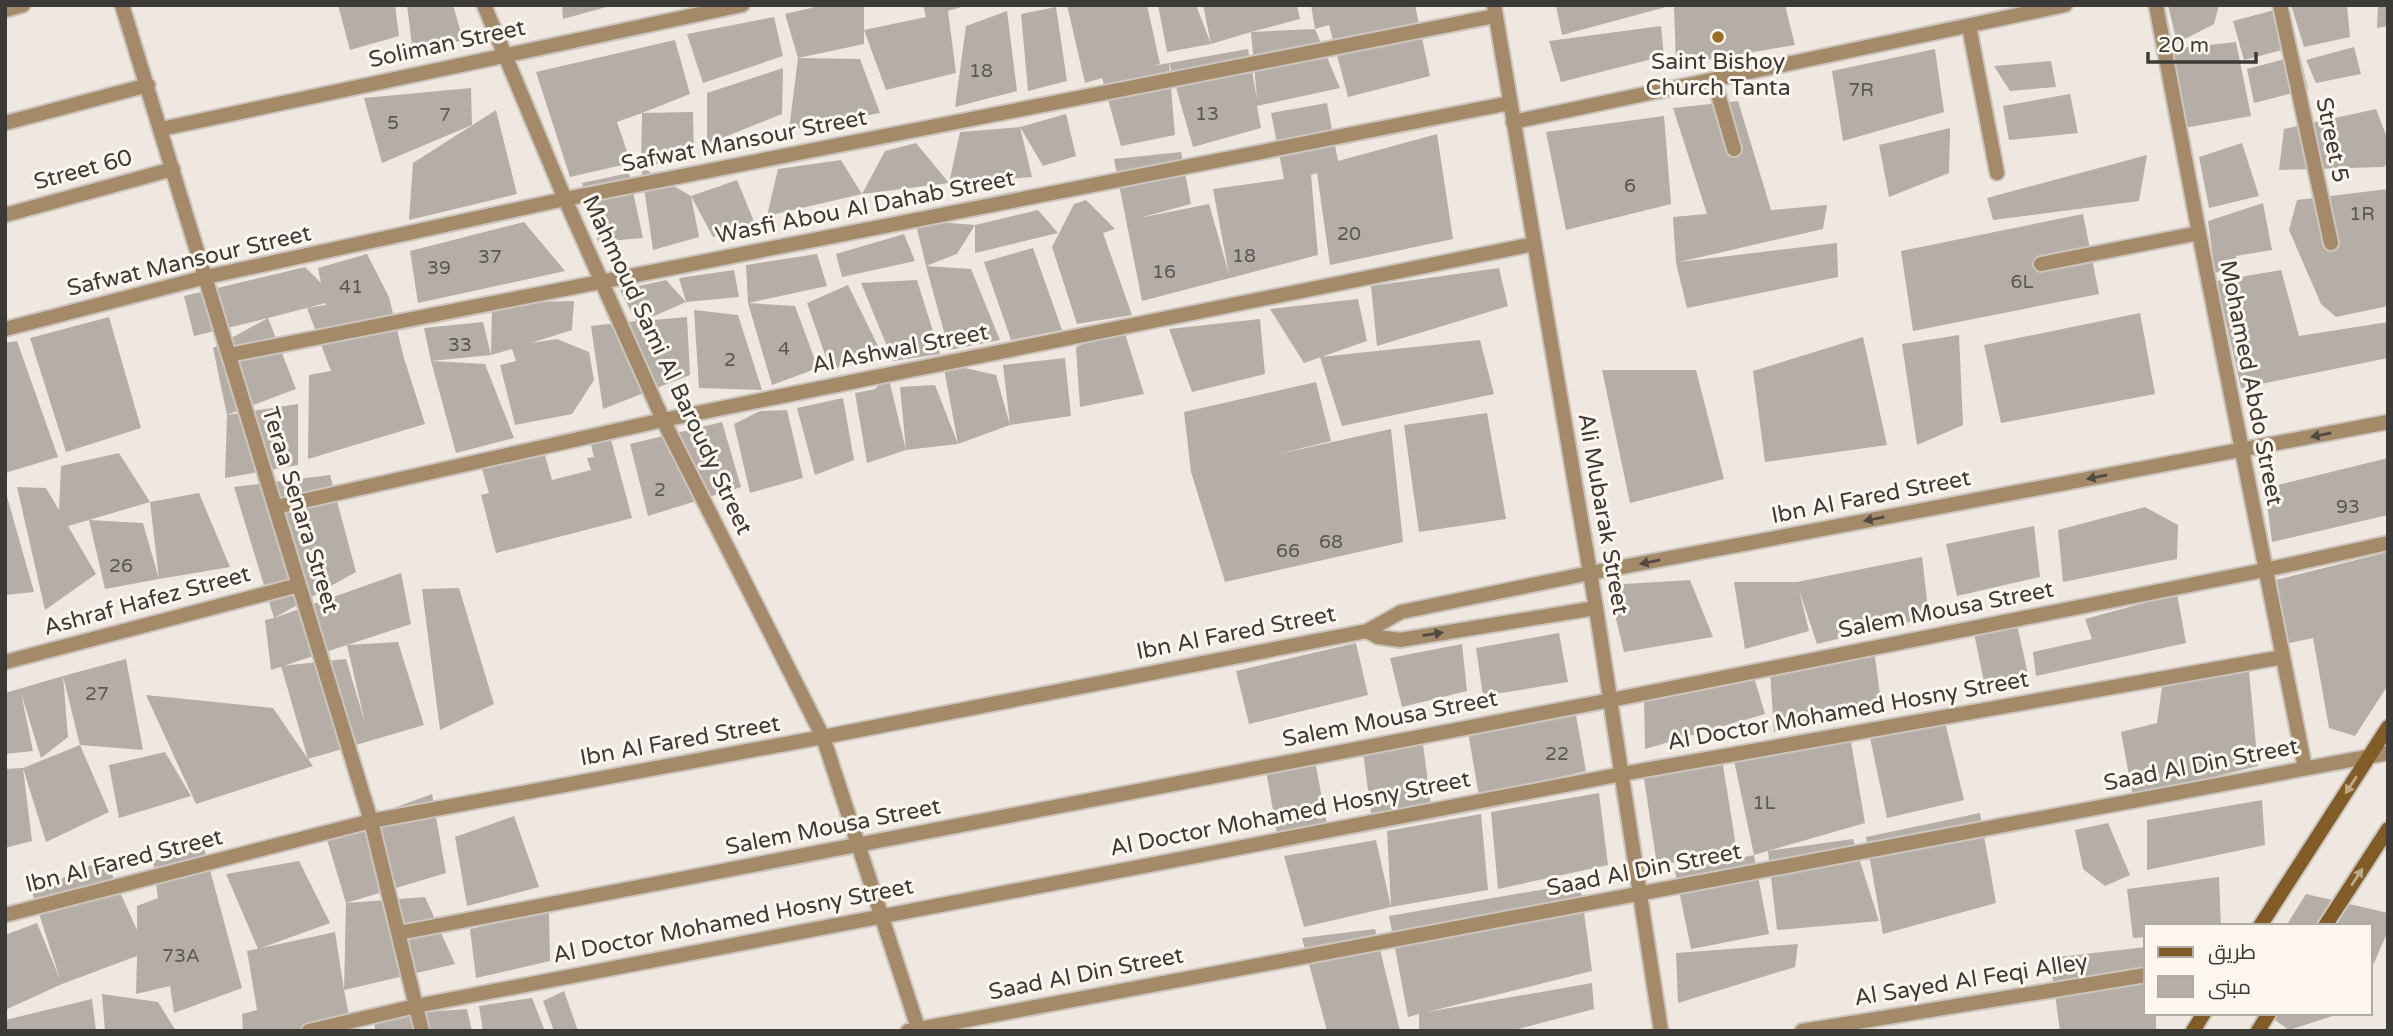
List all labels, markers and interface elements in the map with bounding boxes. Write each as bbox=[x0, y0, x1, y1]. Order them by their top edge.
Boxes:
street label: Soliman Street bbox=[366, 14, 528, 74]
scale bar bbox=[2148, 21, 2256, 65]
marker: Saint Bishoy Church Tanta bbox=[1710, 29, 1726, 45]
text: 20 m bbox=[2158, 33, 2209, 58]
place label: Saint Bishoy Church Tanta bbox=[1645, 48, 1791, 102]
house number: 18 bbox=[969, 60, 993, 82]
house number: 7R bbox=[1848, 79, 1874, 101]
street label: Street 5 bbox=[2309, 95, 2355, 185]
street label: Safwat Mansour Street bbox=[619, 103, 869, 179]
house number: 13 bbox=[1195, 103, 1219, 125]
house number: 7 bbox=[439, 104, 451, 126]
house number: 5 bbox=[387, 112, 399, 134]
street label: Street 60 bbox=[31, 143, 135, 197]
street label: Wasfi Abou Al Dahab Street bbox=[713, 164, 1017, 250]
house number: 6 bbox=[1624, 175, 1636, 197]
street label: Mahmoud Sami Al Baroudy Street bbox=[576, 191, 758, 539]
house number: 1R bbox=[2349, 203, 2375, 225]
street label: Safwat Mansour Street bbox=[64, 219, 314, 303]
house number: 20 bbox=[1337, 223, 1361, 245]
house number: 18 bbox=[1232, 245, 1256, 267]
house number: 37 bbox=[478, 246, 502, 268]
house number: 39 bbox=[427, 257, 451, 279]
street label: Mohamed Abdo Street bbox=[2213, 258, 2289, 508]
house number: 16 bbox=[1152, 261, 1176, 283]
house number: 6L bbox=[2011, 271, 2033, 293]
house number: 41 bbox=[339, 276, 363, 298]
street label: Al Ashwal Street bbox=[809, 318, 991, 380]
house number: 33 bbox=[448, 334, 472, 356]
house number: 4 bbox=[778, 338, 790, 360]
house number: 2 bbox=[724, 349, 736, 371]
street label: Teraa Senara Street bbox=[255, 404, 345, 617]
street label: Ali Mubarak Street bbox=[1572, 411, 1635, 617]
one-way arrow bbox=[2310, 430, 2332, 441]
street label: Ibn Al Fared Street bbox=[1769, 464, 1973, 530]
one-way arrow bbox=[2086, 472, 2108, 483]
house number: 2 bbox=[654, 479, 666, 501]
house number: 93 bbox=[2336, 496, 2360, 518]
one-way arrow bbox=[1863, 514, 1885, 525]
house number: 68 bbox=[1319, 531, 1343, 553]
house number: 66 bbox=[1276, 540, 1300, 562]
house number: 26 bbox=[109, 555, 133, 577]
one-way arrow bbox=[1639, 557, 1661, 568]
street label: Ashraf Hafez Street bbox=[41, 560, 254, 642]
street label: Salem Mousa Street bbox=[1836, 575, 2056, 645]
street label: Ibn Al Fared Street bbox=[1134, 600, 1338, 666]
one-way arrow bbox=[1422, 628, 1444, 639]
street label: Al Doctor Mohamed Hosny Street bbox=[1665, 665, 2031, 757]
house number: 27 bbox=[85, 683, 109, 705]
street label: Salem Mousa Street bbox=[1280, 684, 1500, 754]
street label: Ibn Al Fared Street bbox=[578, 710, 782, 772]
street label: Saad Al Din Street bbox=[2101, 732, 2301, 798]
house number: 22 bbox=[1545, 743, 1569, 765]
street label: Al Doctor Mohamed Hosny Street bbox=[1107, 765, 1473, 863]
one-way arrow bbox=[2344, 775, 2357, 794]
street label: Salem Mousa Street bbox=[723, 792, 943, 862]
house number: 1L bbox=[1753, 792, 1775, 814]
street label: Ibn Al Fared Street bbox=[22, 823, 226, 899]
street label: Saad Al Din Street bbox=[1544, 837, 1744, 903]
one-way arrow bbox=[2350, 868, 2363, 887]
street label: Al Doctor Mohamed Hosny Street bbox=[550, 872, 916, 970]
legend bbox=[2144, 924, 2372, 1015]
text: طريق bbox=[2208, 940, 2256, 965]
street label: Saad Al Din Street bbox=[986, 941, 1186, 1007]
house number: 73A bbox=[162, 945, 200, 967]
street label: Al Sayed Al Feqi Alley bbox=[1852, 948, 2090, 1012]
text: مبنى bbox=[2208, 975, 2251, 1000]

